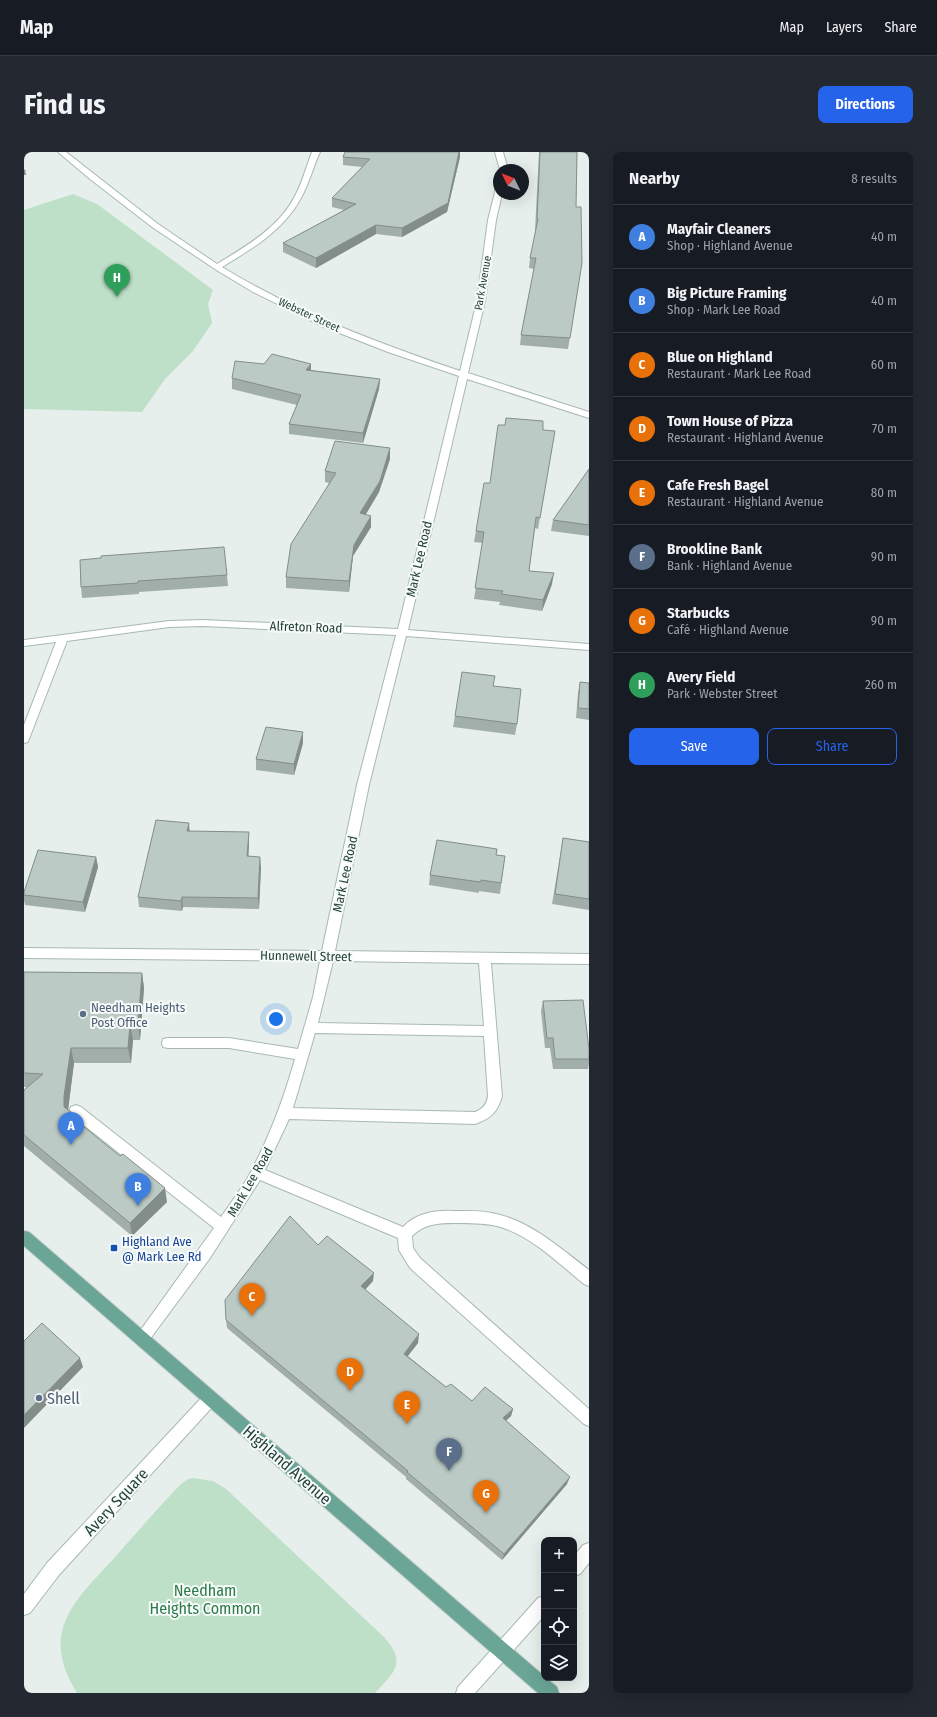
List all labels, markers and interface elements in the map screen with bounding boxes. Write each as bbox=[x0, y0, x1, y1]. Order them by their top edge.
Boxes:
text: Map bbox=[20, 16, 53, 39]
text: Map bbox=[780, 19, 804, 36]
text: Layers bbox=[826, 19, 862, 36]
text: Share bbox=[884, 19, 917, 36]
button: Directions bbox=[818, 86, 913, 123]
text: Find us bbox=[24, 88, 106, 121]
north arrow bbox=[493, 164, 529, 200]
text: Nearby bbox=[629, 168, 680, 189]
text: 8 results bbox=[851, 171, 897, 186]
text: Mayfair Cleaners bbox=[667, 220, 771, 238]
text: A bbox=[638, 229, 646, 244]
text: 40 m bbox=[871, 229, 897, 244]
text: Shop · Highland Avenue bbox=[667, 238, 793, 253]
street label: Park Avenue bbox=[472, 255, 494, 311]
pin: H bbox=[104, 264, 130, 297]
text: Big Picture Framing bbox=[667, 284, 787, 302]
text: B bbox=[638, 293, 646, 308]
text: 40 m bbox=[871, 293, 897, 308]
street label: Webster Street bbox=[276, 295, 342, 335]
text: Shop · Mark Lee Road bbox=[667, 302, 781, 317]
text: Blue on Highland bbox=[667, 348, 773, 366]
text: C bbox=[639, 357, 645, 372]
text: 60 m bbox=[871, 357, 897, 372]
text: Restaurant · Mark Lee Road bbox=[667, 366, 811, 381]
text: Town House of Pizza bbox=[667, 412, 793, 430]
text: D bbox=[638, 421, 646, 436]
text: 70 m bbox=[872, 421, 897, 436]
text: Restaurant · Highland Avenue bbox=[667, 430, 823, 445]
text: Cafe Fresh Bagel bbox=[667, 476, 769, 494]
text: E bbox=[639, 485, 645, 500]
text: 80 m bbox=[871, 485, 897, 500]
text: Restaurant · Highland Avenue bbox=[667, 494, 823, 509]
street label: Mark Lee Road bbox=[403, 520, 435, 598]
text: Brookline Bank bbox=[667, 540, 762, 558]
text: F bbox=[639, 549, 645, 564]
text: 90 m bbox=[871, 549, 897, 564]
text: Bank · Highland Avenue bbox=[667, 558, 792, 573]
text: Starbucks bbox=[667, 604, 729, 622]
text: G bbox=[638, 613, 646, 628]
text: 90 m bbox=[871, 613, 897, 628]
street label: Alfreton Road bbox=[269, 618, 343, 636]
text: Café · Highland Avenue bbox=[667, 622, 789, 637]
text: Avery Field bbox=[667, 668, 735, 686]
text: H bbox=[638, 677, 646, 692]
text: 260 m bbox=[865, 677, 897, 692]
text: Park · Webster Street bbox=[667, 686, 778, 701]
button: Save bbox=[629, 728, 759, 765]
button: Share bbox=[767, 728, 897, 765]
street label: Mark Lee Road bbox=[330, 834, 360, 914]
street label: Hunnewell Street bbox=[260, 948, 353, 964]
place label: Needham Heights Post Office bbox=[91, 1000, 186, 1030]
marker: Needham Heights Post Office bbox=[78, 1009, 88, 1019]
your location bbox=[266, 1009, 286, 1029]
pin: A bbox=[58, 1112, 84, 1145]
street label: Mark Lee Road bbox=[224, 1145, 276, 1219]
pin: B bbox=[125, 1173, 151, 1206]
place label: Highland Ave @ Mark Lee Rd bbox=[122, 1234, 202, 1264]
marker: Highland Ave @ Mark Lee Rd bbox=[109, 1243, 119, 1253]
pin: C bbox=[239, 1283, 265, 1316]
pin: D bbox=[337, 1358, 363, 1391]
place label: Shell bbox=[47, 1389, 80, 1408]
pin: E bbox=[394, 1391, 420, 1424]
marker: Shell bbox=[34, 1393, 44, 1403]
street label: Highland Avenue bbox=[239, 1422, 335, 1508]
pin: F bbox=[436, 1438, 462, 1471]
street label: Avery Square bbox=[80, 1464, 152, 1540]
pin: G bbox=[473, 1480, 499, 1513]
map controls bbox=[541, 1537, 577, 1681]
button: + bbox=[541, 1537, 577, 1573]
button: − bbox=[541, 1573, 577, 1609]
park label: Needham Heights Common bbox=[149, 1581, 261, 1618]
button: locate bbox=[541, 1609, 577, 1645]
button: layers bbox=[541, 1645, 577, 1681]

